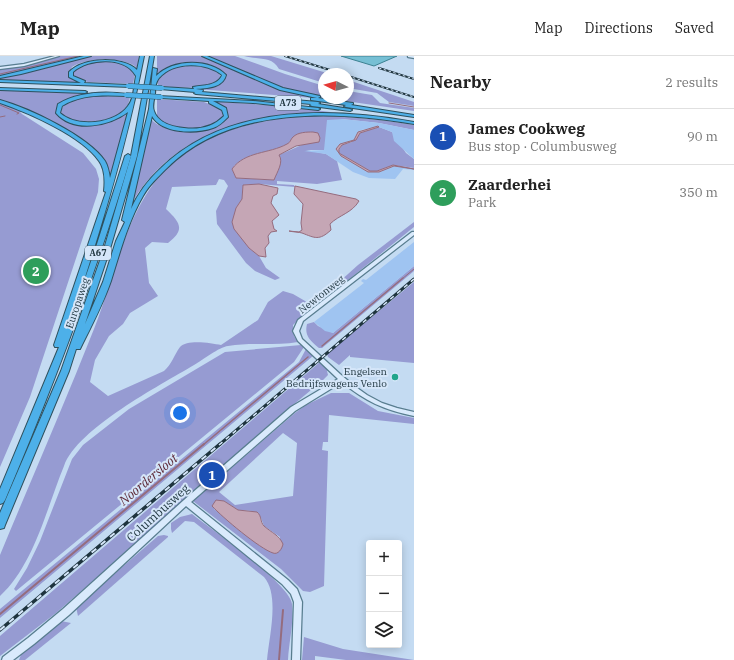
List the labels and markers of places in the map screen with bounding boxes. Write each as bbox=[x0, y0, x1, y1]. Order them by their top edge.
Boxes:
pin: 2 bbox=[23, 256, 49, 286]
place label: Engelsen Bedrijfswagens Venlo bbox=[286, 365, 388, 390]
marker: Engelsen Bedrijfswagens Venlo bbox=[390, 372, 400, 382]
pin: 1 bbox=[199, 460, 225, 490]

